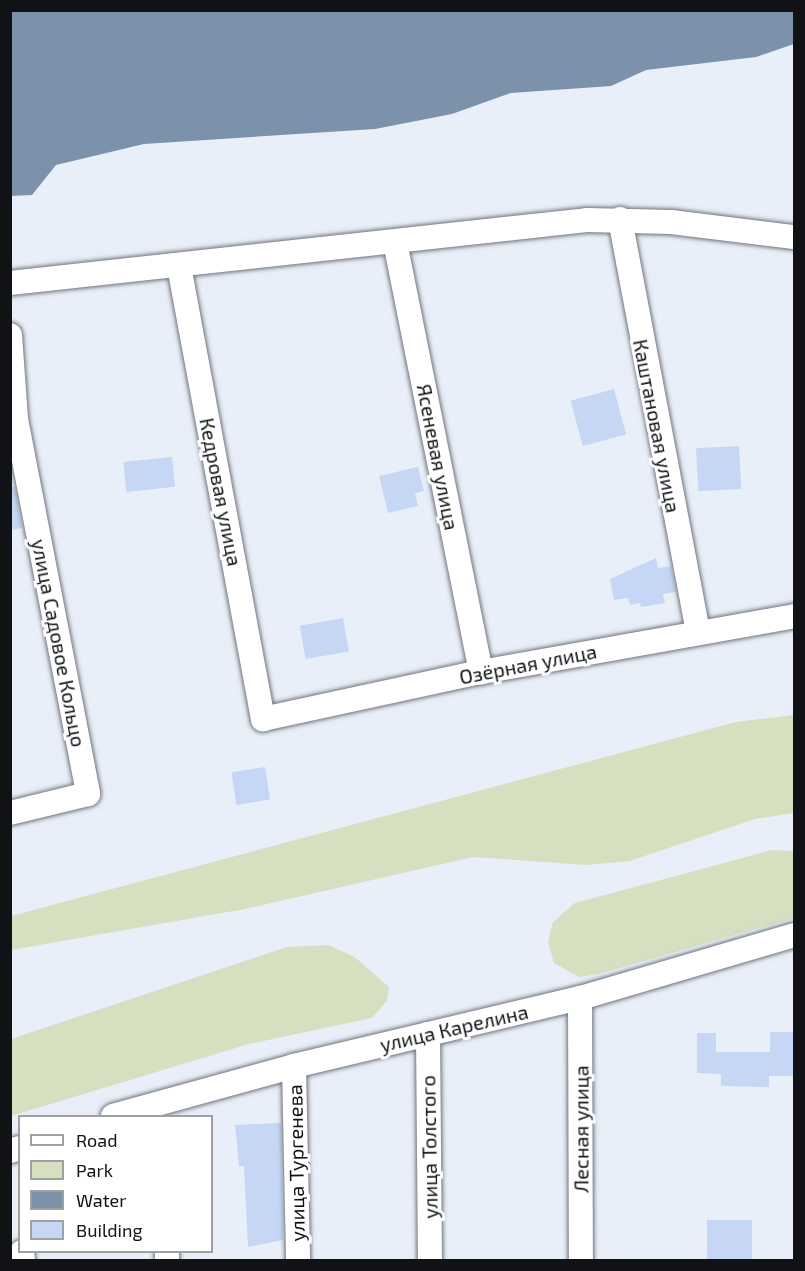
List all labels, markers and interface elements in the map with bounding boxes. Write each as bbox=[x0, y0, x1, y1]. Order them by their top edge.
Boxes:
street label: Каштановая улица bbox=[628, 337, 686, 515]
street label: Ясеневая улица bbox=[412, 382, 464, 532]
street label: Кедровая улица bbox=[195, 416, 247, 568]
street label: улица Садовое Кольцо bbox=[27, 537, 91, 749]
street label: Озёрная улица bbox=[457, 639, 599, 689]
street label: улица Карелина bbox=[378, 999, 530, 1057]
street label: Лесная улица bbox=[569, 1065, 593, 1193]
street label: улица Толстого bbox=[416, 1075, 442, 1219]
street label: улица Тургенева bbox=[283, 1084, 309, 1242]
legend bbox=[18, 1115, 213, 1253]
text: Road bbox=[76, 1129, 117, 1151]
text: Park bbox=[76, 1159, 113, 1181]
text: Water bbox=[76, 1189, 126, 1211]
text: Building bbox=[76, 1219, 143, 1241]

